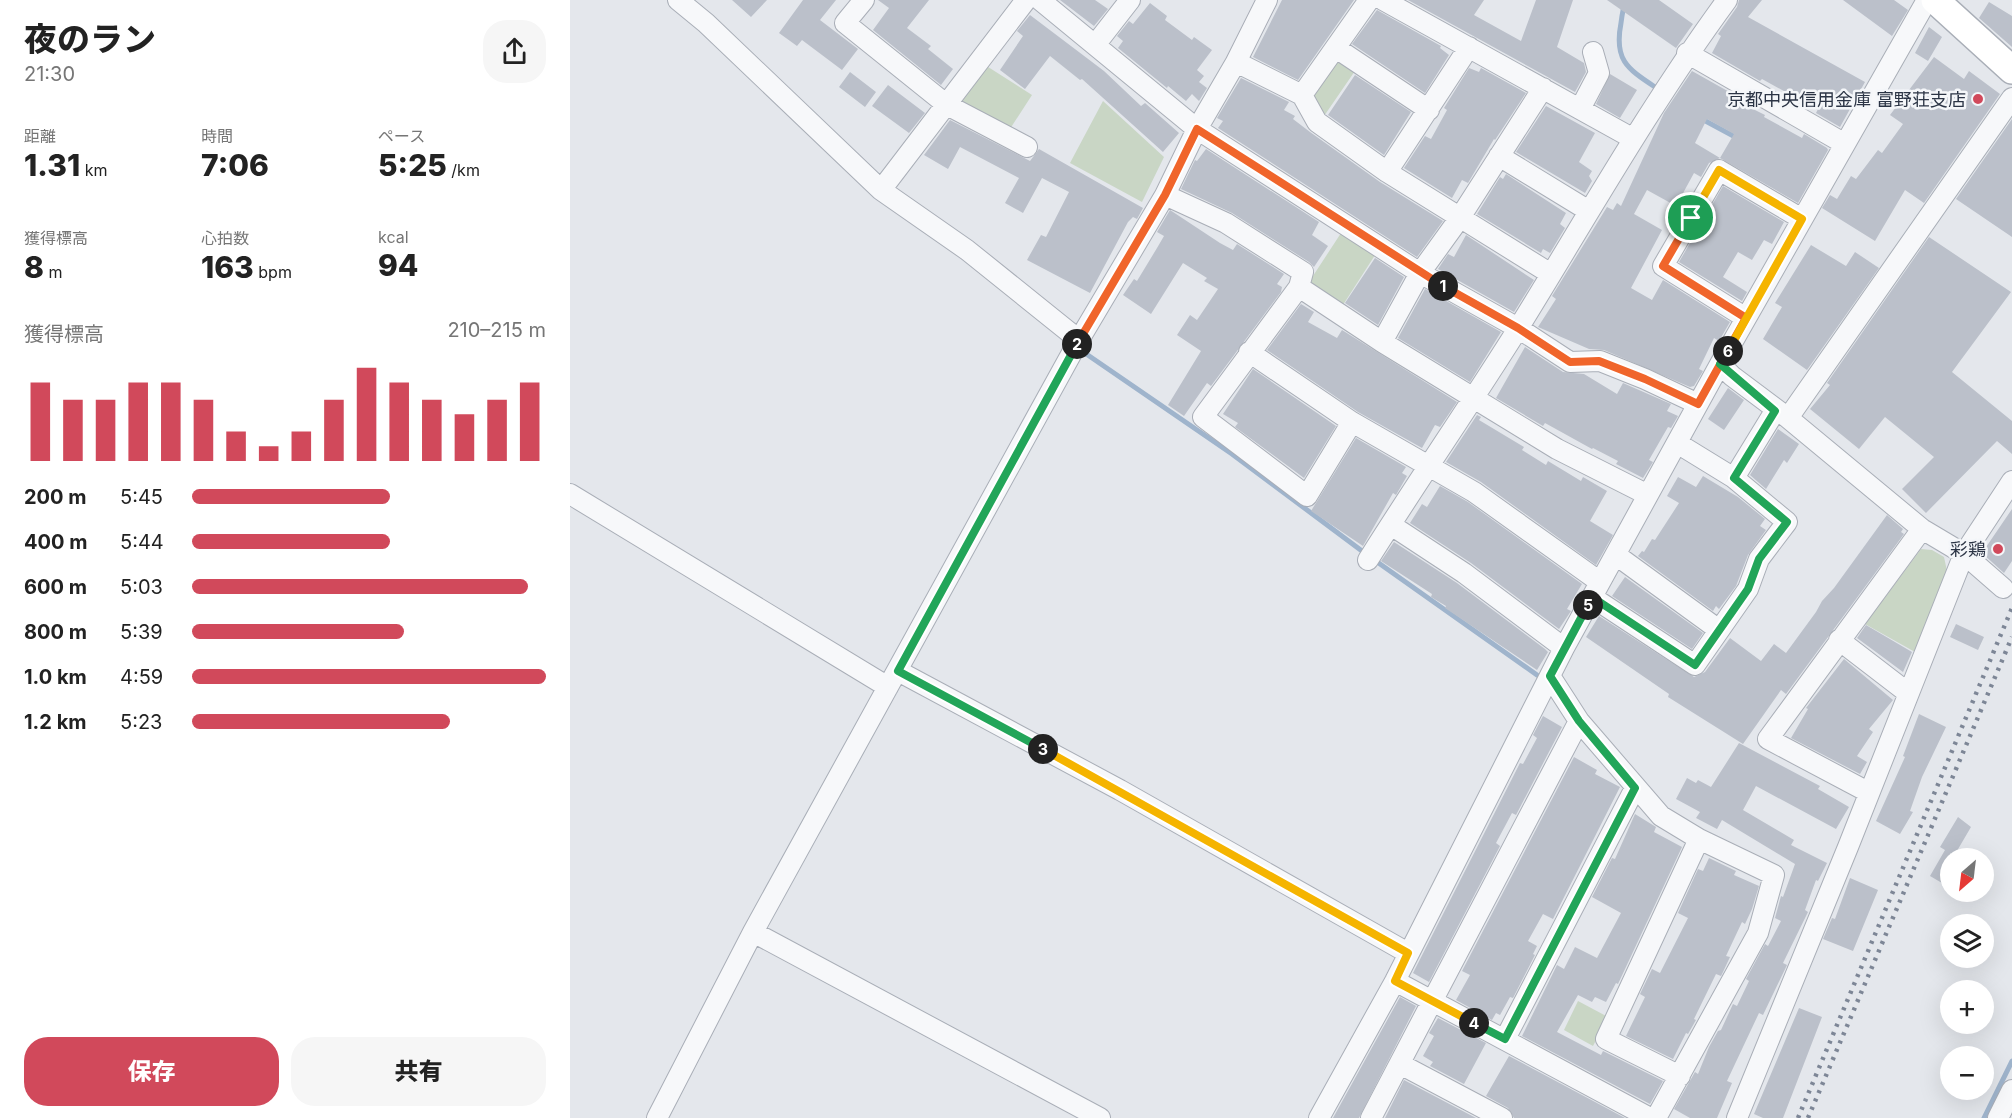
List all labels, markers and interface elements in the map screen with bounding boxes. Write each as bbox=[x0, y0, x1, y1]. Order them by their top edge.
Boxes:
text: 夜のラン bbox=[24, 19, 156, 59]
button: share bbox=[483, 20, 546, 83]
text: 21:30 bbox=[24, 62, 75, 86]
place label: 京都中央信用金庫 富野荘支店 bbox=[1727, 89, 1966, 110]
marker: 京都中央信用金庫 富野荘支店 bbox=[1971, 92, 1985, 106]
text: 距離 bbox=[24, 126, 56, 146]
text: 時間 bbox=[201, 126, 233, 146]
text: ペース bbox=[378, 126, 425, 146]
text: 1.31 bbox=[24, 147, 80, 183]
text: 7:06 bbox=[201, 147, 269, 183]
text: 5:25 bbox=[378, 147, 447, 183]
text: km bbox=[80, 160, 107, 180]
text: /km bbox=[447, 160, 480, 180]
pin bbox=[1665, 192, 1716, 243]
icon: arrive bbox=[1674, 201, 1707, 234]
text: kcal bbox=[378, 227, 409, 247]
text: 獲得標高 bbox=[24, 228, 88, 248]
text: 心拍数 bbox=[201, 228, 249, 248]
text: 94 bbox=[378, 247, 419, 283]
text: 8 bbox=[24, 249, 44, 285]
text: 163 bbox=[201, 249, 254, 285]
text: m bbox=[44, 262, 62, 282]
text: bpm bbox=[254, 262, 292, 282]
pin: 1 bbox=[1428, 271, 1458, 301]
text: 1 bbox=[1440, 276, 1446, 296]
text: 210–215 m bbox=[447, 318, 546, 342]
text: 獲得標高 bbox=[24, 322, 104, 346]
pin: 2 bbox=[1062, 329, 1092, 359]
text: 2 bbox=[1072, 334, 1082, 354]
pin: 6 bbox=[1713, 336, 1743, 366]
text: 6 bbox=[1723, 341, 1733, 361]
text: 200 m bbox=[24, 485, 87, 509]
text: 5:45 bbox=[120, 485, 163, 509]
text: 400 m bbox=[24, 530, 88, 554]
text: 5:44 bbox=[120, 530, 164, 554]
place label: 彩鶏 bbox=[1950, 539, 1986, 560]
marker: 彩鶏 bbox=[1991, 542, 2005, 556]
text: 600 m bbox=[24, 575, 87, 599]
text: 5:03 bbox=[120, 575, 163, 599]
pin: 5 bbox=[1573, 590, 1603, 620]
text: 5 bbox=[1583, 595, 1593, 615]
text: 800 m bbox=[24, 620, 87, 644]
text: 5:39 bbox=[120, 620, 163, 644]
text: 1.0 km bbox=[24, 665, 87, 689]
text: 4:59 bbox=[120, 665, 163, 689]
text: 1.2 km bbox=[24, 710, 87, 734]
text: 5:23 bbox=[120, 710, 162, 734]
pin: 3 bbox=[1028, 734, 1058, 764]
text: 3 bbox=[1038, 739, 1048, 759]
north arrow bbox=[1940, 848, 1994, 902]
map controls bbox=[1940, 848, 1994, 1100]
button: layers bbox=[1940, 914, 1994, 968]
button: + bbox=[1940, 980, 1994, 1034]
pin: 4 bbox=[1459, 1008, 1489, 1038]
text: 4 bbox=[1469, 1013, 1479, 1033]
button: 保存 bbox=[24, 1037, 279, 1106]
button: 共有 bbox=[291, 1037, 546, 1106]
button: − bbox=[1940, 1046, 1994, 1100]

